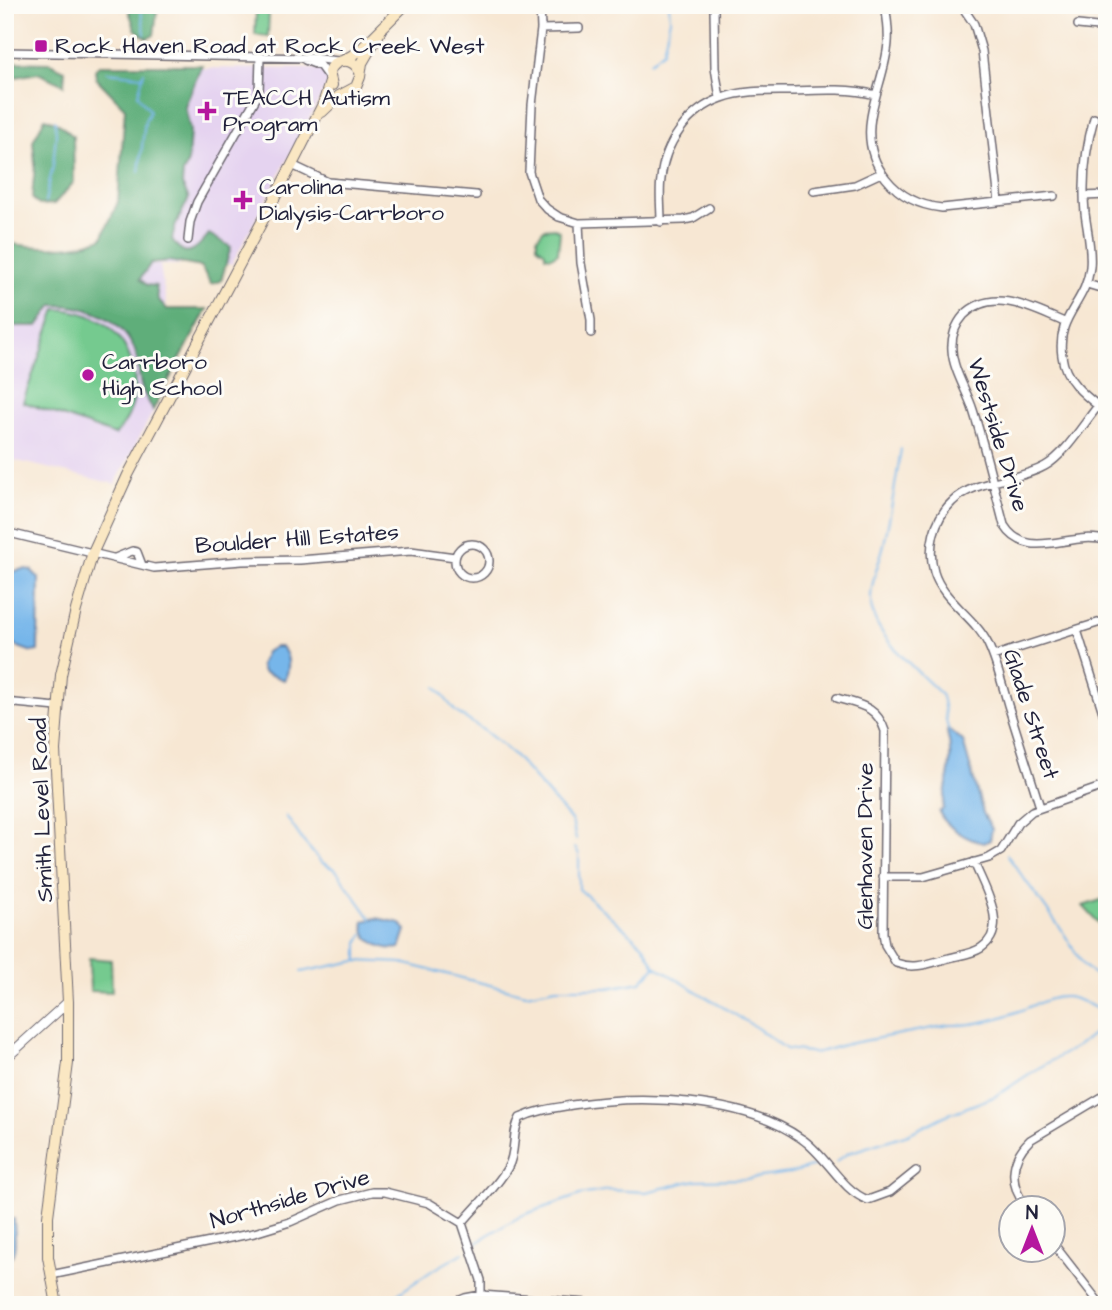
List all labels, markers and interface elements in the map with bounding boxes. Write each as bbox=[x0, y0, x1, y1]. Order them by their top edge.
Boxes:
place label: Rock Haven Road at Rock Creek West bbox=[55, 30, 485, 62]
marker: Rock Haven Road at Rock Creek West bbox=[33, 38, 49, 54]
place label: TEACCH Autism Program bbox=[223, 82, 390, 141]
marker: TEACCH Autism Program bbox=[197, 101, 217, 121]
place label: Carolina Dialysis-Carrboro bbox=[259, 171, 444, 230]
marker: Carolina Dialysis-Carrboro bbox=[233, 190, 253, 210]
place label: Carrboro High School bbox=[102, 346, 222, 405]
street label: Westside Drive bbox=[959, 354, 1037, 516]
marker: Carrboro High School bbox=[80, 367, 96, 383]
street label: Boulder Hill Estates bbox=[194, 516, 400, 562]
street label: Glade Street bbox=[995, 645, 1067, 784]
street label: Smith Level Road bbox=[23, 717, 61, 903]
street label: Glenhaven Drive bbox=[849, 762, 881, 930]
street label: Northside Drive bbox=[206, 1161, 374, 1237]
north arrow bbox=[996, 1194, 1066, 1264]
text: N bbox=[1026, 1200, 1038, 1227]

